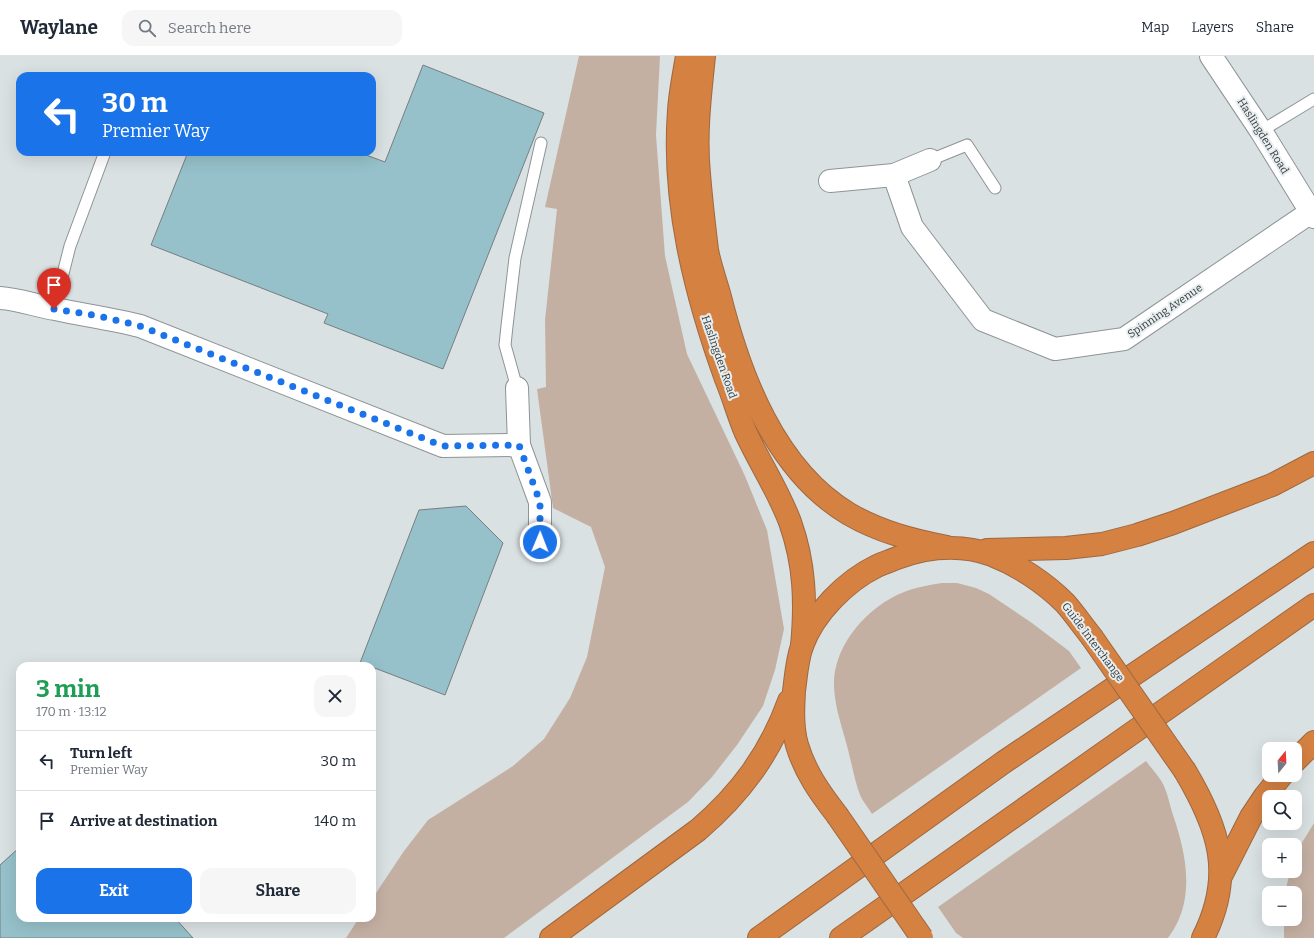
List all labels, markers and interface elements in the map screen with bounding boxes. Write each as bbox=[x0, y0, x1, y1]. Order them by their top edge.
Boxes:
search box bbox=[122, 10, 402, 46]
text: Waylane bbox=[20, 16, 98, 39]
icon: search bbox=[136, 17, 158, 39]
text: Search here bbox=[168, 19, 251, 37]
text: Map bbox=[1141, 19, 1169, 36]
text: Layers bbox=[1191, 19, 1234, 36]
text: Share bbox=[1256, 19, 1294, 36]
text: 30 m bbox=[102, 86, 168, 119]
icon: left bbox=[36, 88, 88, 140]
street label: Haslingden Road bbox=[1234, 96, 1292, 177]
text: Premier Way bbox=[102, 120, 210, 142]
pin bbox=[37, 268, 71, 309]
icon: arrive bbox=[43, 274, 65, 296]
street label: Spinning Avenue bbox=[1125, 281, 1205, 341]
street label: Haslingden Road bbox=[699, 314, 739, 401]
position arrow bbox=[519, 521, 561, 563]
street label: Guide Interchange bbox=[1059, 600, 1127, 684]
text: 3 min bbox=[36, 675, 100, 703]
button: close bbox=[314, 675, 356, 717]
text: 170 m · 13:12 bbox=[36, 704, 107, 719]
north arrow bbox=[1262, 742, 1302, 782]
map controls bbox=[1262, 742, 1302, 926]
text: Turn left bbox=[70, 744, 132, 762]
icon: left bbox=[36, 750, 58, 772]
text: 30 m bbox=[321, 752, 356, 770]
text: Premier Way bbox=[70, 762, 148, 777]
button: search bbox=[1262, 790, 1302, 830]
icon: arrive bbox=[36, 810, 58, 832]
text: Arrive at destination bbox=[70, 812, 217, 830]
text: 140 m bbox=[314, 812, 356, 830]
button: + bbox=[1262, 838, 1302, 878]
button: Exit bbox=[36, 868, 192, 914]
button: Share bbox=[200, 868, 356, 914]
button: − bbox=[1262, 886, 1302, 926]

